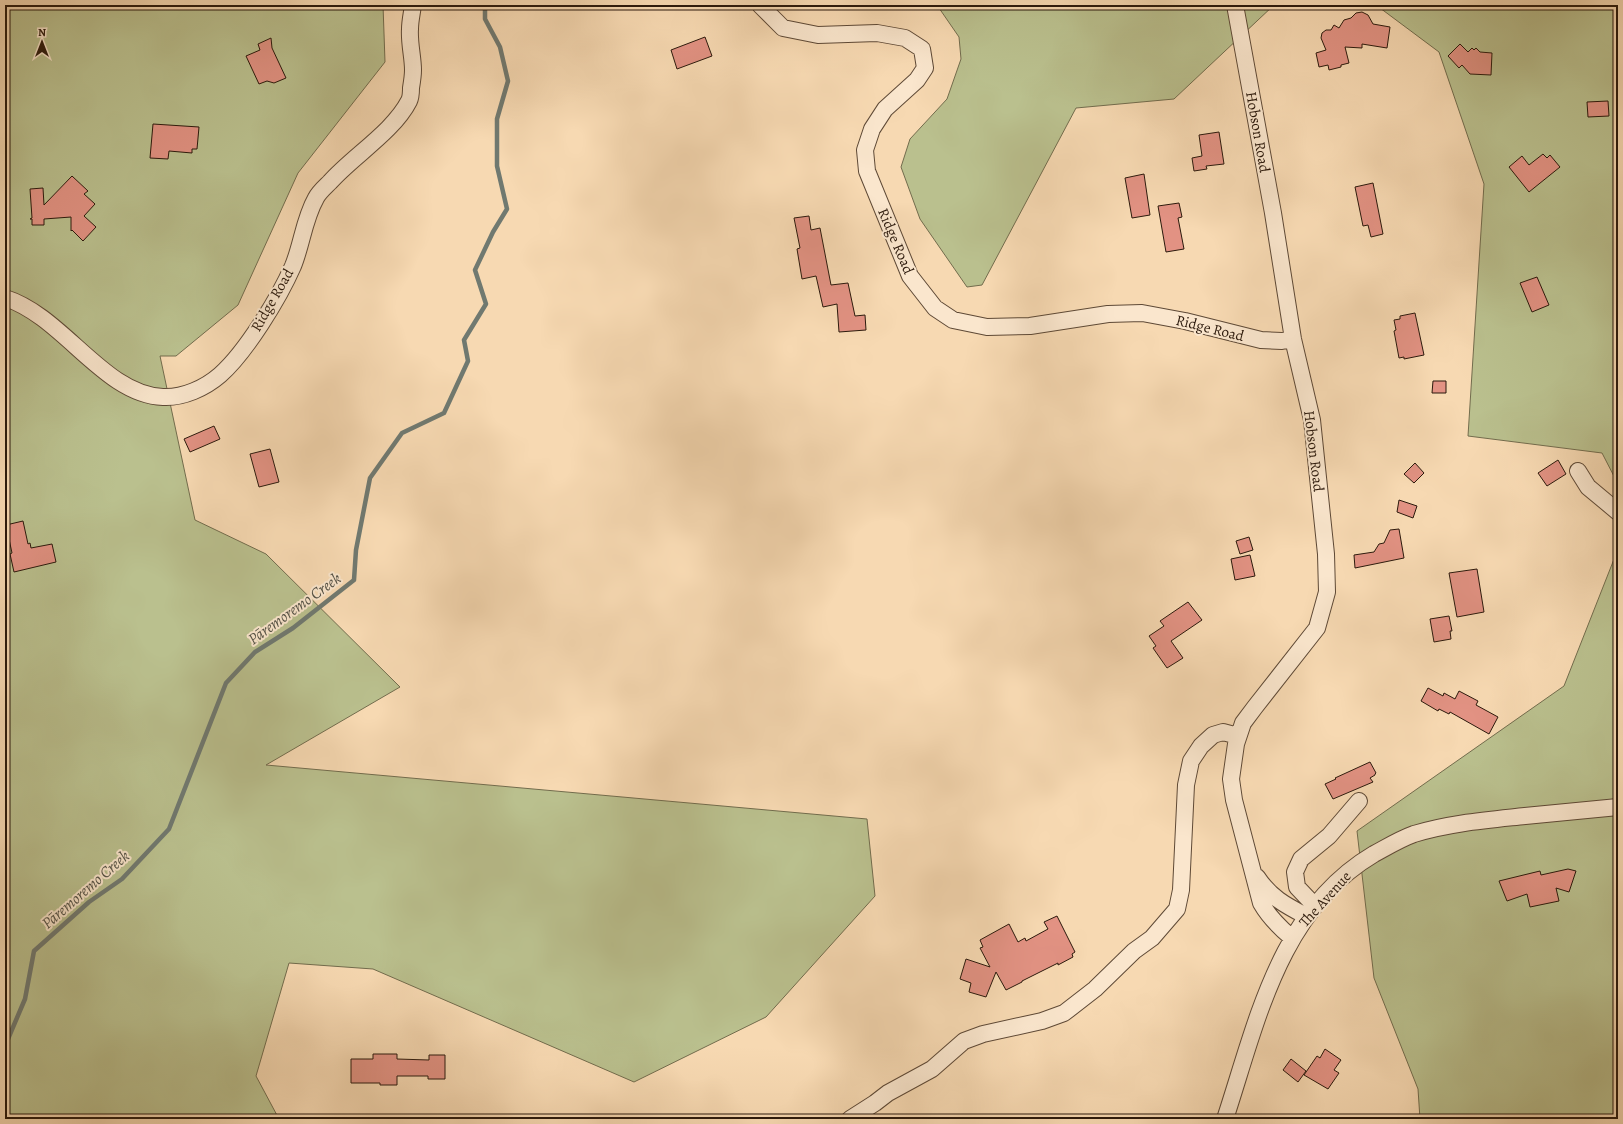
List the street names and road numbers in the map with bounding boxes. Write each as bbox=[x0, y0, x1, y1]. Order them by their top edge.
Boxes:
street label: Hobson Road bbox=[1241, 90, 1275, 175]
street label: Ridge Road bbox=[873, 205, 919, 278]
street label: Ridge Road bbox=[246, 264, 299, 335]
street label: Ridge Road bbox=[1174, 310, 1247, 346]
street label: Hobson Road bbox=[1299, 409, 1329, 494]
street label: The Avenue bbox=[1294, 866, 1356, 931]

